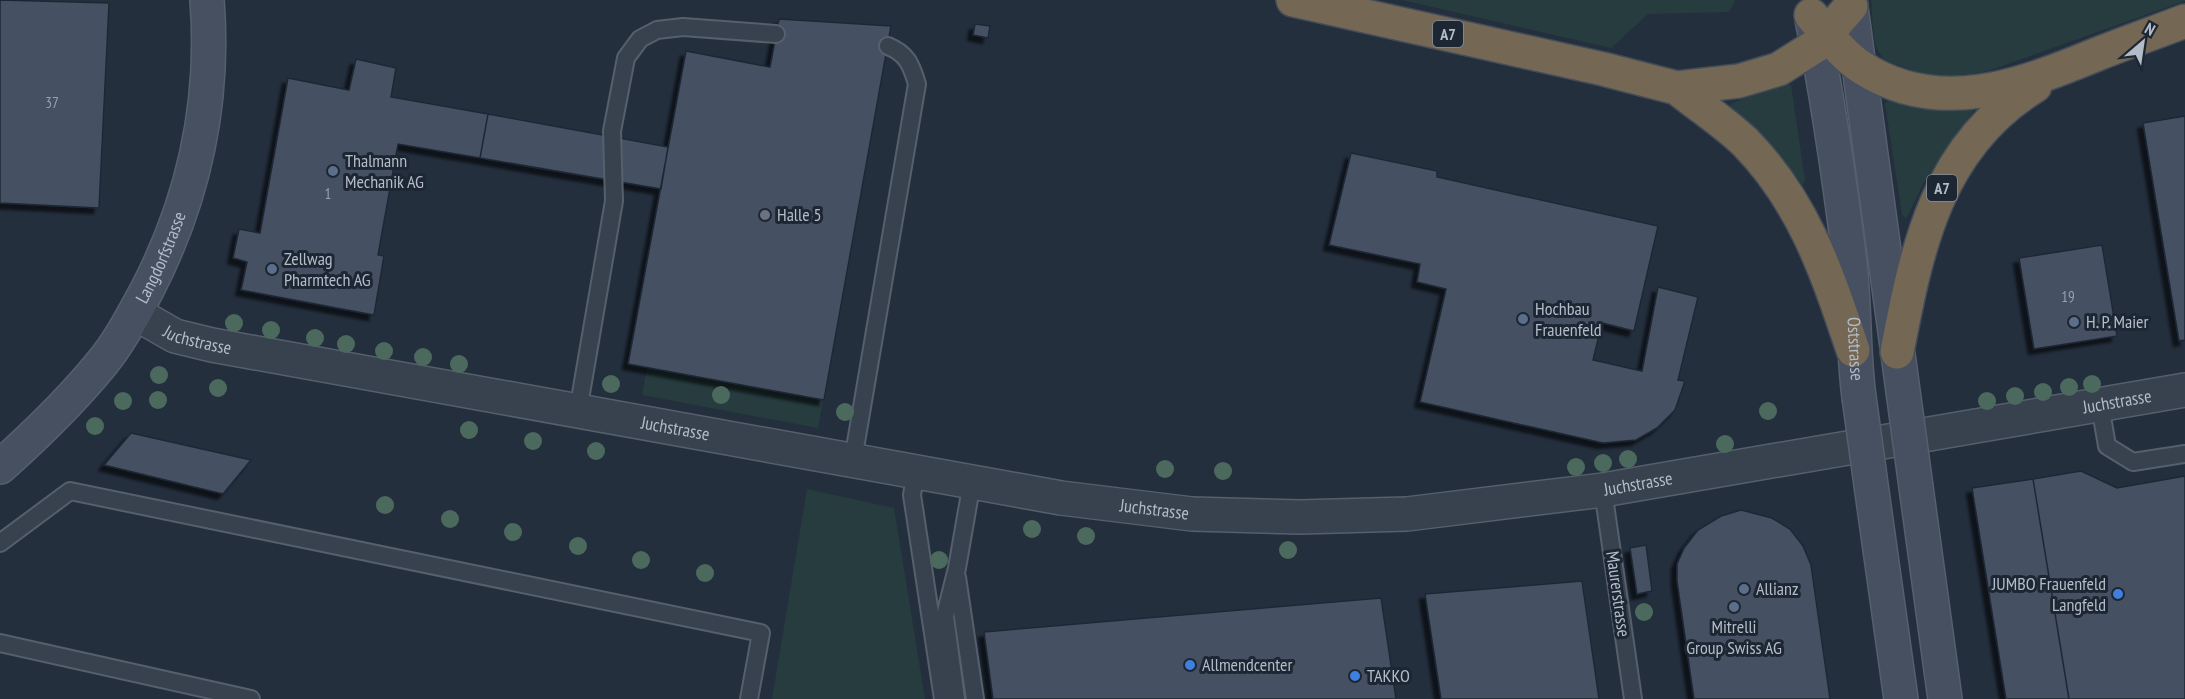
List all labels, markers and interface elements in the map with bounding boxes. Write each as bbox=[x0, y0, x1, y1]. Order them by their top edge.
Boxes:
north arrow bbox=[2113, 12, 2173, 72]
text: N bbox=[2142, 18, 2159, 40]
road number: A7 bbox=[1433, 21, 1463, 47]
house number: 37 bbox=[45, 93, 59, 112]
place label: Thalmann Mechanik AG bbox=[345, 149, 424, 193]
marker: Thalmann Mechanik AG bbox=[326, 164, 340, 178]
road number: A7 bbox=[1927, 175, 1957, 201]
house number: 1 bbox=[325, 184, 331, 203]
place label: Halle 5 bbox=[777, 203, 822, 226]
marker: Halle 5 bbox=[758, 208, 772, 222]
street label: Langdorfstrasse bbox=[130, 209, 191, 307]
place label: Zellwag Pharmtech AG bbox=[284, 247, 371, 291]
marker: Zellwag Pharmtech AG bbox=[265, 262, 279, 276]
house number: 19 bbox=[2061, 287, 2075, 306]
place label: Hochbau Frauenfeld bbox=[1535, 297, 1602, 341]
place label: H. P. Maier bbox=[2086, 310, 2149, 333]
marker: Hochbau Frauenfeld bbox=[1516, 312, 1530, 326]
marker: H. P. Maier bbox=[2067, 315, 2081, 329]
street label: Oststrasse bbox=[1843, 317, 1869, 382]
street label: Juchstrasse bbox=[158, 319, 233, 359]
street label: Juchstrasse bbox=[2080, 384, 2153, 419]
street label: Juchstrasse bbox=[638, 410, 712, 445]
street label: Juchstrasse bbox=[1601, 466, 1674, 501]
street label: Juchstrasse bbox=[1118, 493, 1190, 525]
street label: Maurerstrasse bbox=[1601, 549, 1636, 638]
place label: JUMBO Frauenfeld Langfeld bbox=[1991, 572, 2106, 616]
place label: Allianz bbox=[1756, 577, 1798, 600]
marker: Allianz bbox=[1737, 582, 1751, 596]
marker: JUMBO Frauenfeld Langfeld bbox=[2111, 587, 2125, 601]
marker: Mitrelli Group Swiss AG bbox=[1727, 600, 1741, 614]
place label: Mitrelli Group Swiss AG bbox=[1686, 615, 1782, 659]
place label: Allmendcenter bbox=[1202, 653, 1292, 676]
marker: Allmendcenter bbox=[1183, 658, 1197, 672]
place label: TAKKO bbox=[1367, 664, 1410, 687]
marker: TAKKO bbox=[1348, 669, 1362, 683]

